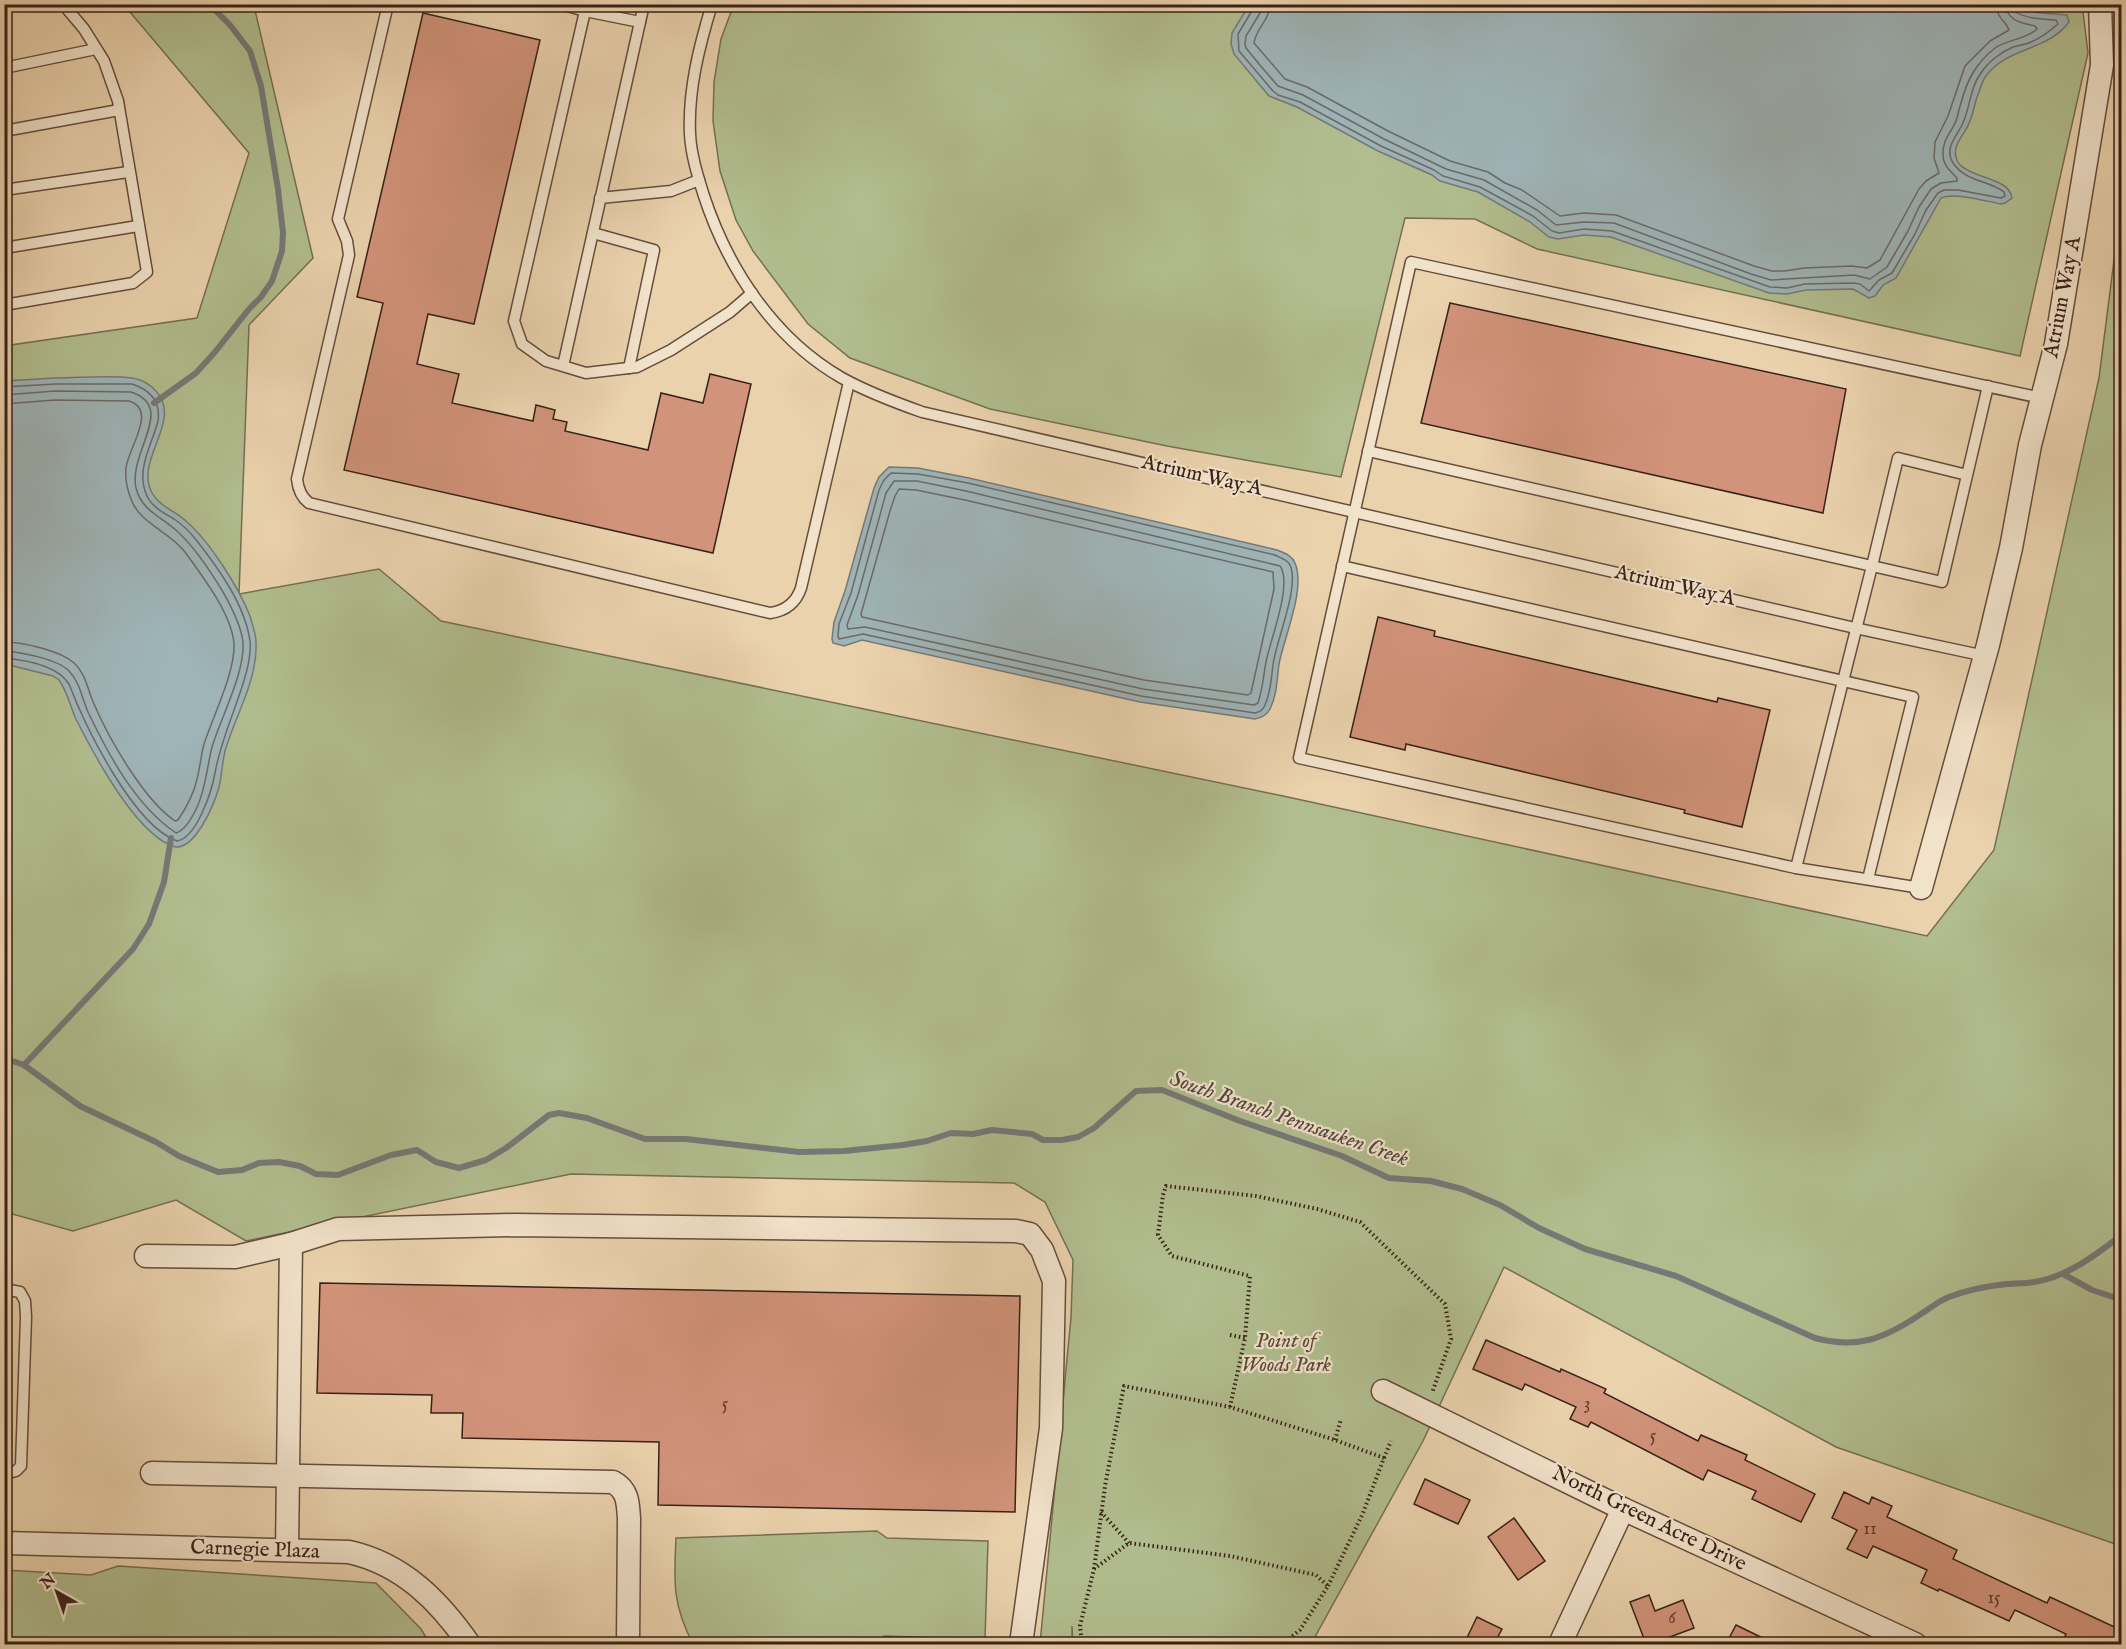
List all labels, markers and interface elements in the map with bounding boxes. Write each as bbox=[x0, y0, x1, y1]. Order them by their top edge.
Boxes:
street label: Atrium Way A bbox=[2038, 233, 2088, 361]
street label: Atrium Way A bbox=[1138, 449, 1266, 503]
street label: Atrium Way A bbox=[1611, 559, 1739, 613]
water label: South Branch Pennsauken Creek bbox=[1166, 1065, 1412, 1173]
park label: Point of Woods Park bbox=[1241, 1328, 1332, 1379]
house number: 5 bbox=[722, 1393, 729, 1416]
house number: 3 bbox=[1584, 1393, 1590, 1416]
house number: 5 bbox=[1650, 1425, 1657, 1448]
street label: North Green Acre Drive bbox=[1547, 1460, 1751, 1578]
house number: 11 bbox=[1863, 1518, 1877, 1541]
street label: Carnegie Plaza bbox=[190, 1534, 321, 1566]
north arrow bbox=[27, 1562, 87, 1622]
text: N bbox=[36, 1570, 60, 1595]
house number: 15 bbox=[1987, 1587, 2001, 1610]
house number: 6 bbox=[1668, 1607, 1676, 1630]

